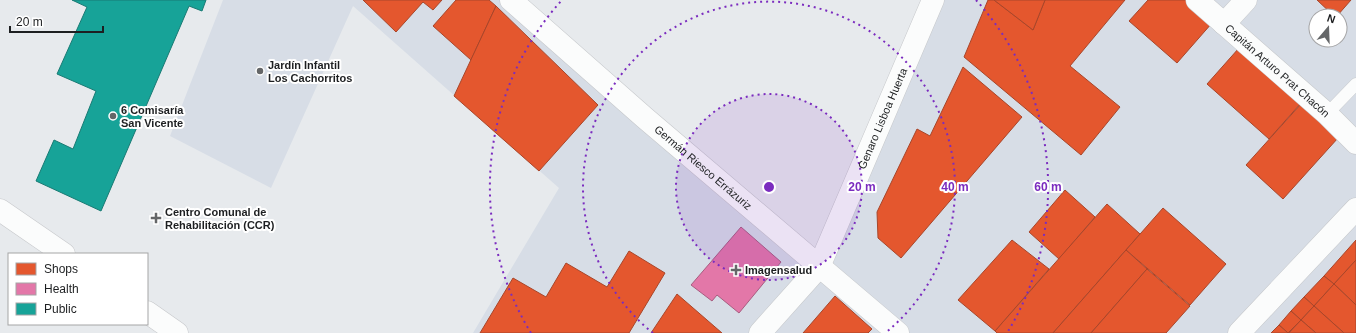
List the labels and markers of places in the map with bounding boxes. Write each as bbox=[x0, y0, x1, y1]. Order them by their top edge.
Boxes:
place label: Jardín Infantil Los Cachorritos bbox=[268, 59, 352, 84]
marker: Jardín Infantil Los Cachorritos bbox=[255, 66, 265, 76]
place label: 6 Comisaría San Vicente bbox=[121, 104, 184, 129]
marker: 6 Comisaría San Vicente bbox=[108, 111, 118, 121]
centre of rings bbox=[762, 180, 776, 194]
place label: Centro Comunal de Rehabilitación (CCR) bbox=[165, 206, 275, 231]
marker: Centro Comunal de Rehabilitación (CCR) bbox=[150, 212, 162, 224]
marker: Imagensalud bbox=[730, 264, 742, 276]
place label: Imagensalud bbox=[745, 264, 812, 276]

